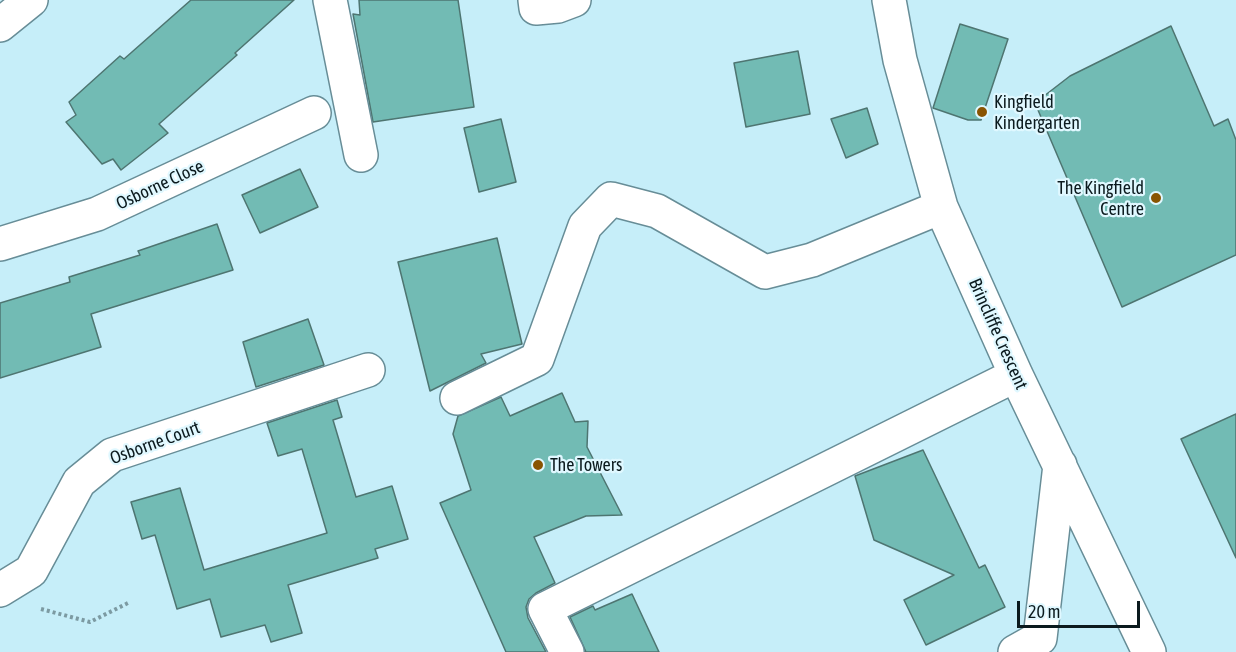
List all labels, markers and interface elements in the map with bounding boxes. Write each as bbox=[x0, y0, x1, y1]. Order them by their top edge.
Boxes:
place label: Kingfield Kindergarten bbox=[994, 91, 1080, 134]
marker: Kingfield Kindergarten bbox=[975, 105, 989, 119]
street label: Osborne Close bbox=[113, 155, 207, 215]
place label: The Kingfield Centre bbox=[1057, 177, 1144, 219]
marker: The Kingfield Centre bbox=[1149, 191, 1163, 205]
street label: Brincliffe Crescent bbox=[964, 275, 1032, 393]
street label: Osborne Court bbox=[107, 417, 203, 469]
place label: The Towers bbox=[550, 454, 622, 476]
marker: The Towers bbox=[531, 458, 545, 472]
scale bar bbox=[1020, 589, 1143, 627]
text: 20 m bbox=[1028, 601, 1060, 622]

